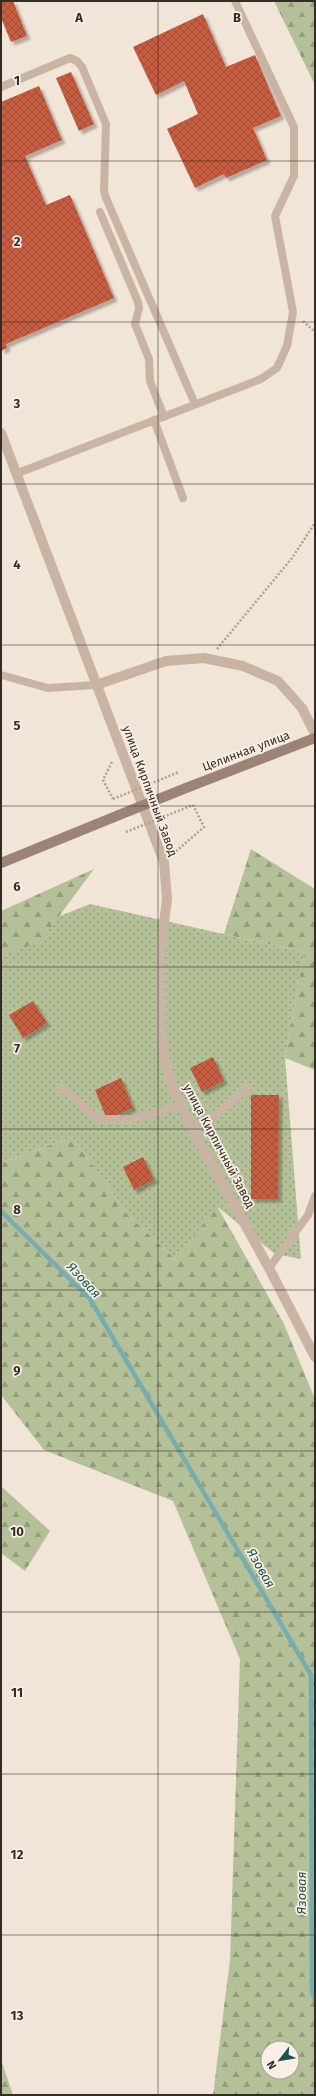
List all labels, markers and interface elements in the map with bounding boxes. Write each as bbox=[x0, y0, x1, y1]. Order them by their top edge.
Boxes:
text: A bbox=[74, 10, 83, 25]
text: B bbox=[233, 10, 241, 25]
text: 1 bbox=[14, 73, 20, 88]
text: 2 bbox=[14, 234, 21, 249]
text: 3 bbox=[13, 396, 21, 411]
text: 4 bbox=[13, 557, 21, 572]
text: 5 bbox=[14, 718, 21, 733]
street label: улица Кирпичный Завод bbox=[120, 724, 180, 859]
street label: Целинная улица bbox=[200, 728, 292, 774]
text: 6 bbox=[13, 879, 21, 894]
text: 7 bbox=[14, 1041, 20, 1056]
street label: улица Кирпичный Завод bbox=[180, 1082, 258, 1211]
text: 8 bbox=[13, 1202, 21, 1217]
water label: Язовая bbox=[63, 1258, 104, 1301]
text: 9 bbox=[13, 1363, 21, 1378]
text: 10 bbox=[10, 1524, 24, 1539]
water label: Язовая bbox=[243, 1545, 278, 1590]
text: 11 bbox=[11, 1685, 23, 1700]
text: 12 bbox=[11, 1847, 24, 1862]
water label: Язовая bbox=[294, 1871, 309, 1916]
text: 13 bbox=[11, 2008, 24, 2023]
north arrow bbox=[260, 2040, 300, 2080]
text: N bbox=[264, 2058, 279, 2071]

